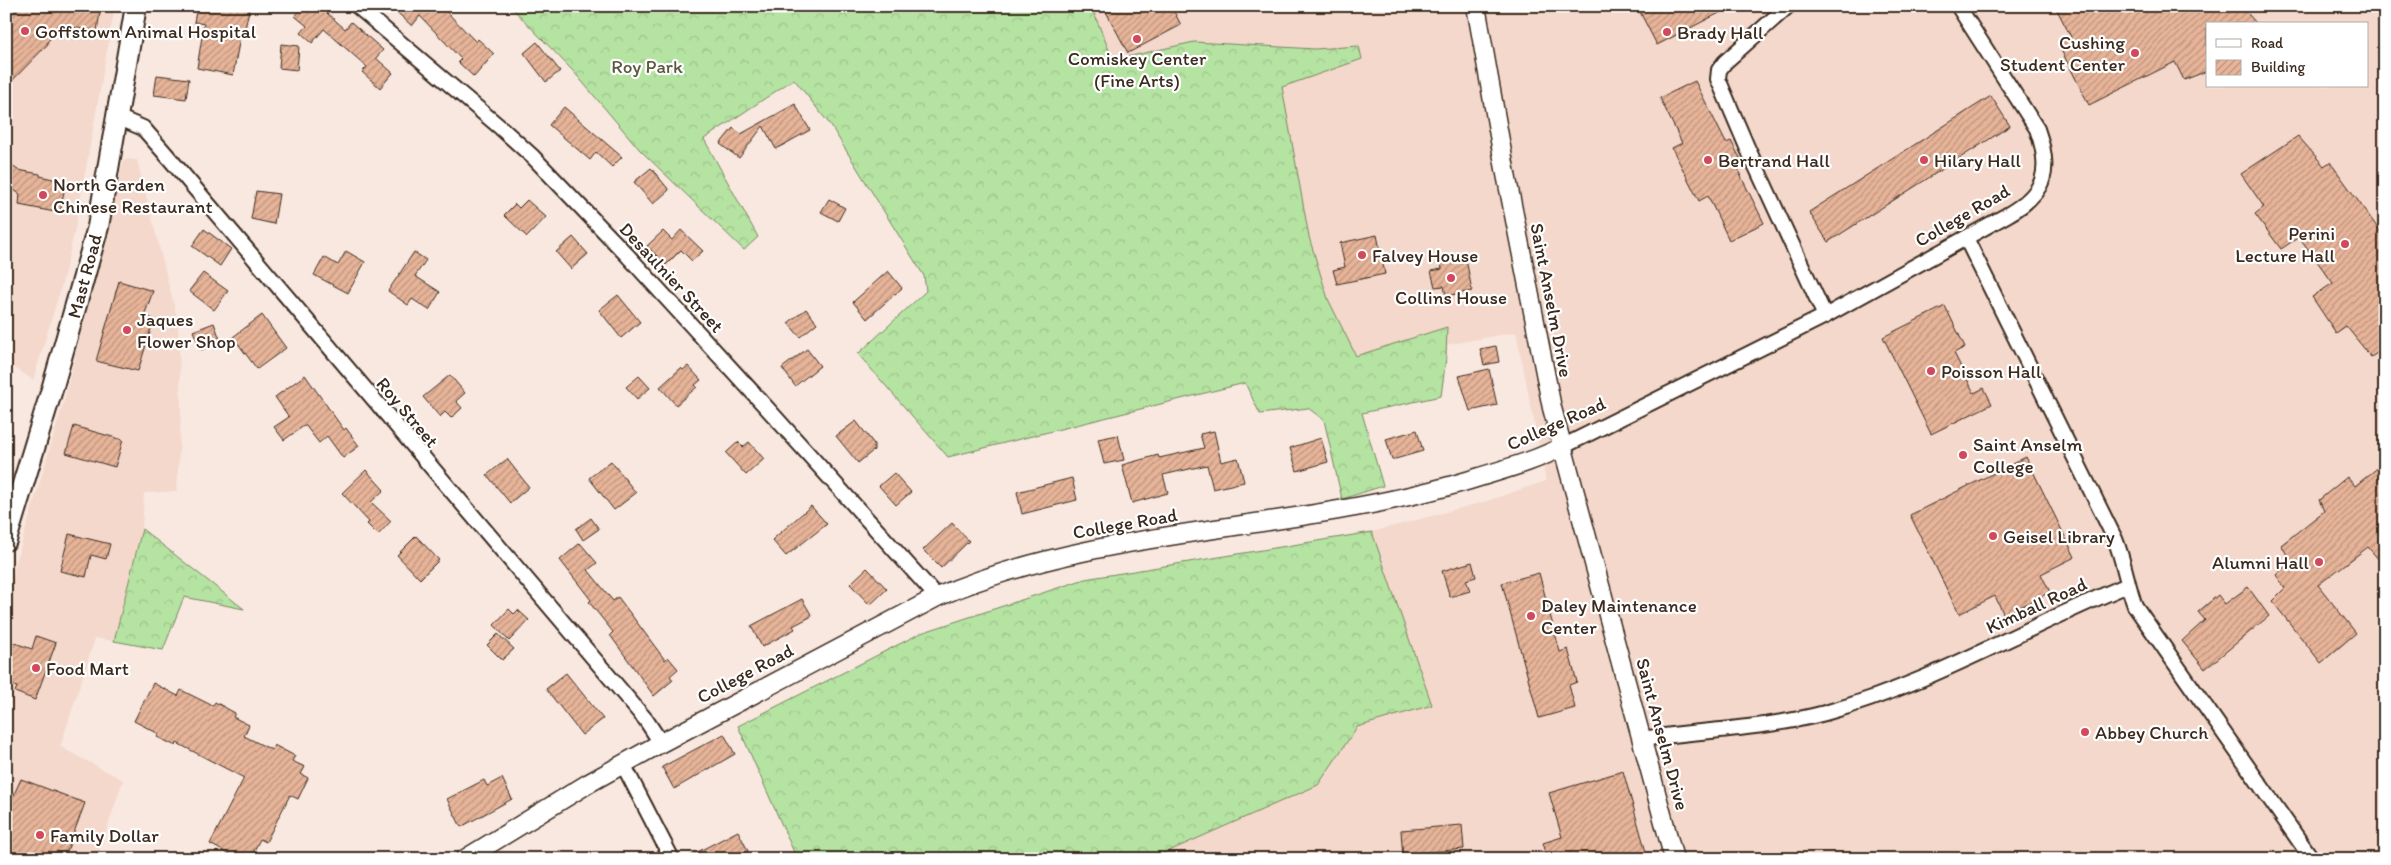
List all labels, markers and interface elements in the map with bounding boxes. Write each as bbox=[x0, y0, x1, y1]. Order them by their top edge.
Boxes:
place label: Goffstown Animal Hospital bbox=[35, 20, 257, 43]
place label: Brady Hall bbox=[1677, 21, 1764, 44]
legend bbox=[2206, 22, 2368, 88]
marker: Goffstown Animal Hospital bbox=[19, 25, 31, 37]
marker: Brady Hall bbox=[1661, 26, 1673, 38]
place label: Cushing Student Center bbox=[2000, 31, 2125, 76]
marker: Comiskey Center (Fine Arts) bbox=[1131, 33, 1143, 45]
text: Road bbox=[2251, 34, 2284, 52]
place label: Comiskey Center (Fine Arts) bbox=[1068, 47, 1207, 92]
marker: Cushing Student Center bbox=[2129, 47, 2141, 59]
park label: Roy Park bbox=[611, 55, 683, 78]
text: Building bbox=[2251, 58, 2305, 76]
place label: Bertrand Hall bbox=[1718, 149, 1830, 172]
place label: Hilary Hall bbox=[1934, 149, 2022, 172]
marker: Bertrand Hall bbox=[1702, 154, 1714, 166]
marker: Hilary Hall bbox=[1918, 154, 1930, 166]
place label: North Garden Chinese Restaurant bbox=[53, 173, 213, 218]
street label: College Road bbox=[1911, 179, 2014, 252]
marker: North Garden Chinese Restaurant bbox=[37, 189, 49, 201]
street label: Desaulnier Street bbox=[615, 217, 729, 337]
street label: Saint Anselm Drive bbox=[1525, 221, 1578, 379]
place label: Perini Lecture Hall bbox=[2235, 222, 2336, 267]
street label: Mast Road bbox=[62, 231, 107, 321]
marker: Perini Lecture Hall bbox=[2339, 238, 2351, 250]
place label: Falvey House bbox=[1372, 244, 1478, 267]
marker: Falvey House bbox=[1356, 249, 1368, 261]
marker: Collins House bbox=[1445, 272, 1457, 284]
place label: Collins House bbox=[1395, 286, 1507, 309]
place label: Jaques Flower Shop bbox=[137, 308, 236, 353]
marker: Jaques Flower Shop bbox=[121, 324, 133, 336]
place label: Poisson Hall bbox=[1941, 360, 2042, 383]
marker: Poisson Hall bbox=[1925, 365, 1937, 377]
street label: Roy Street bbox=[372, 372, 444, 452]
street label: College Road bbox=[1503, 391, 1610, 455]
place label: Saint Anselm College bbox=[1973, 433, 2082, 478]
marker: Saint Anselm College bbox=[1957, 449, 1969, 461]
street label: College Road bbox=[1071, 503, 1180, 544]
place label: Geisel Library bbox=[2003, 525, 2115, 548]
marker: Geisel Library bbox=[1987, 530, 1999, 542]
place label: Alumni Hall bbox=[2212, 551, 2310, 574]
marker: Alumni Hall bbox=[2313, 556, 2325, 568]
street label: Kimball Road bbox=[1982, 572, 2090, 639]
place label: Daley Maintenance Center bbox=[1541, 594, 1697, 639]
marker: Daley Maintenance Center bbox=[1525, 610, 1537, 622]
street label: College Road bbox=[693, 638, 798, 708]
street label: Saint Anselm Drive bbox=[1631, 656, 1694, 813]
place label: Food Mart bbox=[46, 657, 129, 680]
marker: Food Mart bbox=[30, 662, 42, 674]
place label: Abbey Church bbox=[2095, 721, 2209, 744]
marker: Abbey Church bbox=[2079, 726, 2091, 738]
place label: Family Dollar bbox=[50, 824, 159, 847]
marker: Family Dollar bbox=[34, 829, 46, 841]

